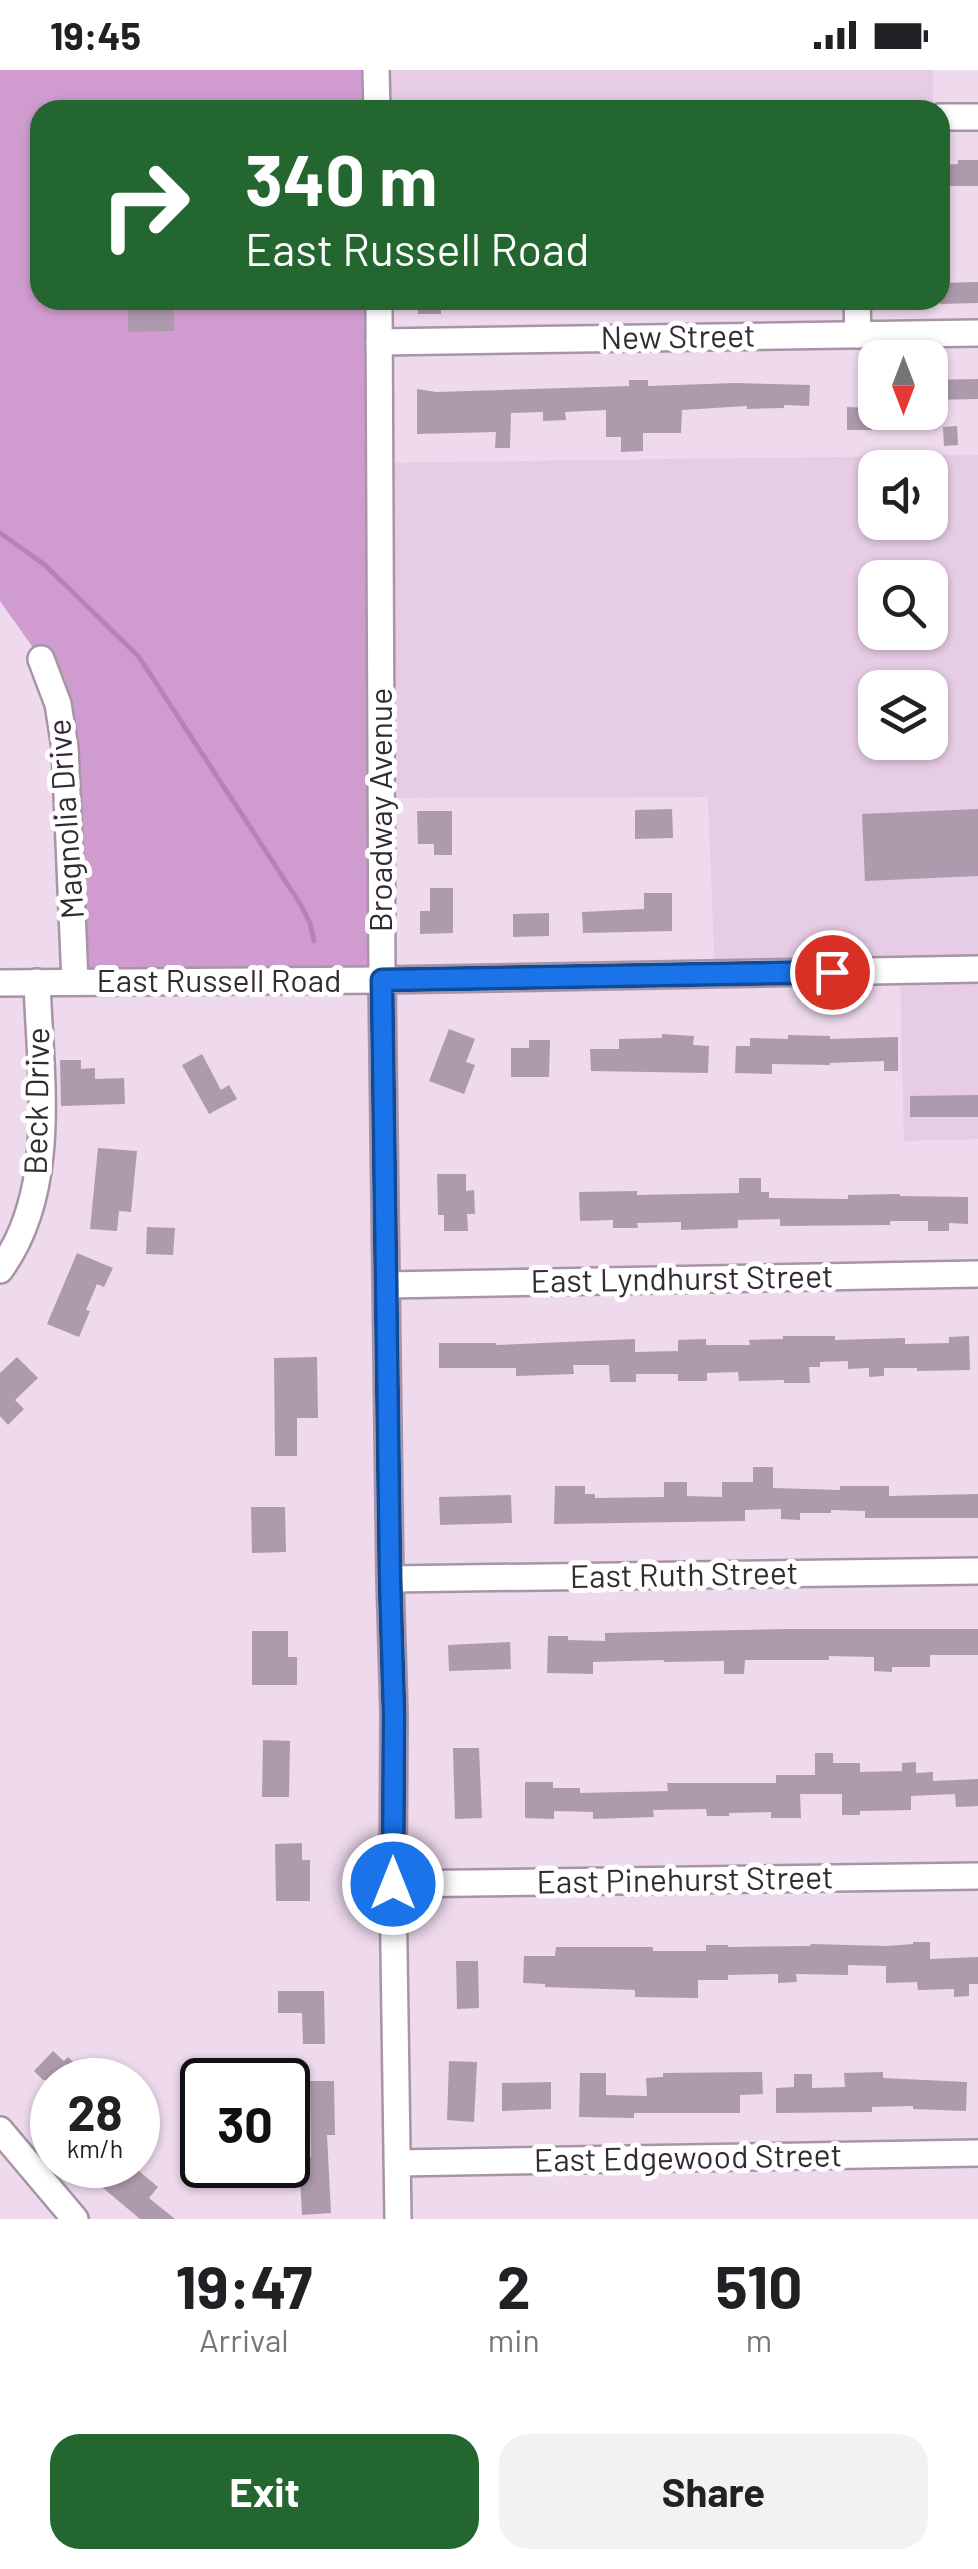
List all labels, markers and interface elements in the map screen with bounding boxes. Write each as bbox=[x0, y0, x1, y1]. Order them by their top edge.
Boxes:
text: 19:45 bbox=[50, 12, 141, 58]
text: 340 m bbox=[245, 136, 438, 220]
icon: right bbox=[80, 140, 210, 270]
text: East Russell Road bbox=[245, 221, 590, 275]
street label: New Street bbox=[600, 315, 756, 355]
north arrow bbox=[858, 340, 948, 430]
map controls bbox=[858, 340, 948, 760]
button: sound bbox=[858, 450, 948, 540]
button: search bbox=[858, 560, 948, 650]
button: layers bbox=[858, 670, 948, 760]
street label: Broadway Avenue bbox=[360, 688, 398, 932]
street label: Magnolia Drive bbox=[38, 718, 90, 920]
pin bbox=[790, 930, 875, 1015]
icon: arrive bbox=[805, 945, 860, 1000]
street label: East Russell Road bbox=[96, 960, 342, 998]
street label: Beck Drive bbox=[15, 1027, 55, 1175]
street label: East Lyndhurst Street bbox=[530, 1255, 834, 1299]
street label: East Ruth Street bbox=[569, 1552, 799, 1594]
position arrow bbox=[341, 1832, 445, 1936]
street label: East Pinehurst Street bbox=[536, 1856, 834, 1900]
speed limit sign: 30 bbox=[180, 2058, 310, 2188]
text: 28 bbox=[67, 2081, 123, 2141]
text: km/h bbox=[67, 2133, 123, 2163]
street label: East Edgewood Street bbox=[533, 2134, 842, 2178]
text: 19:47 bbox=[176, 2249, 312, 2321]
text: 2 bbox=[497, 2249, 531, 2321]
text: 510 bbox=[715, 2249, 802, 2321]
text: Arrival bbox=[199, 2320, 289, 2358]
text: min bbox=[488, 2320, 540, 2358]
text: m bbox=[746, 2320, 772, 2358]
button: Exit bbox=[50, 2434, 479, 2549]
button: Share bbox=[499, 2434, 928, 2549]

